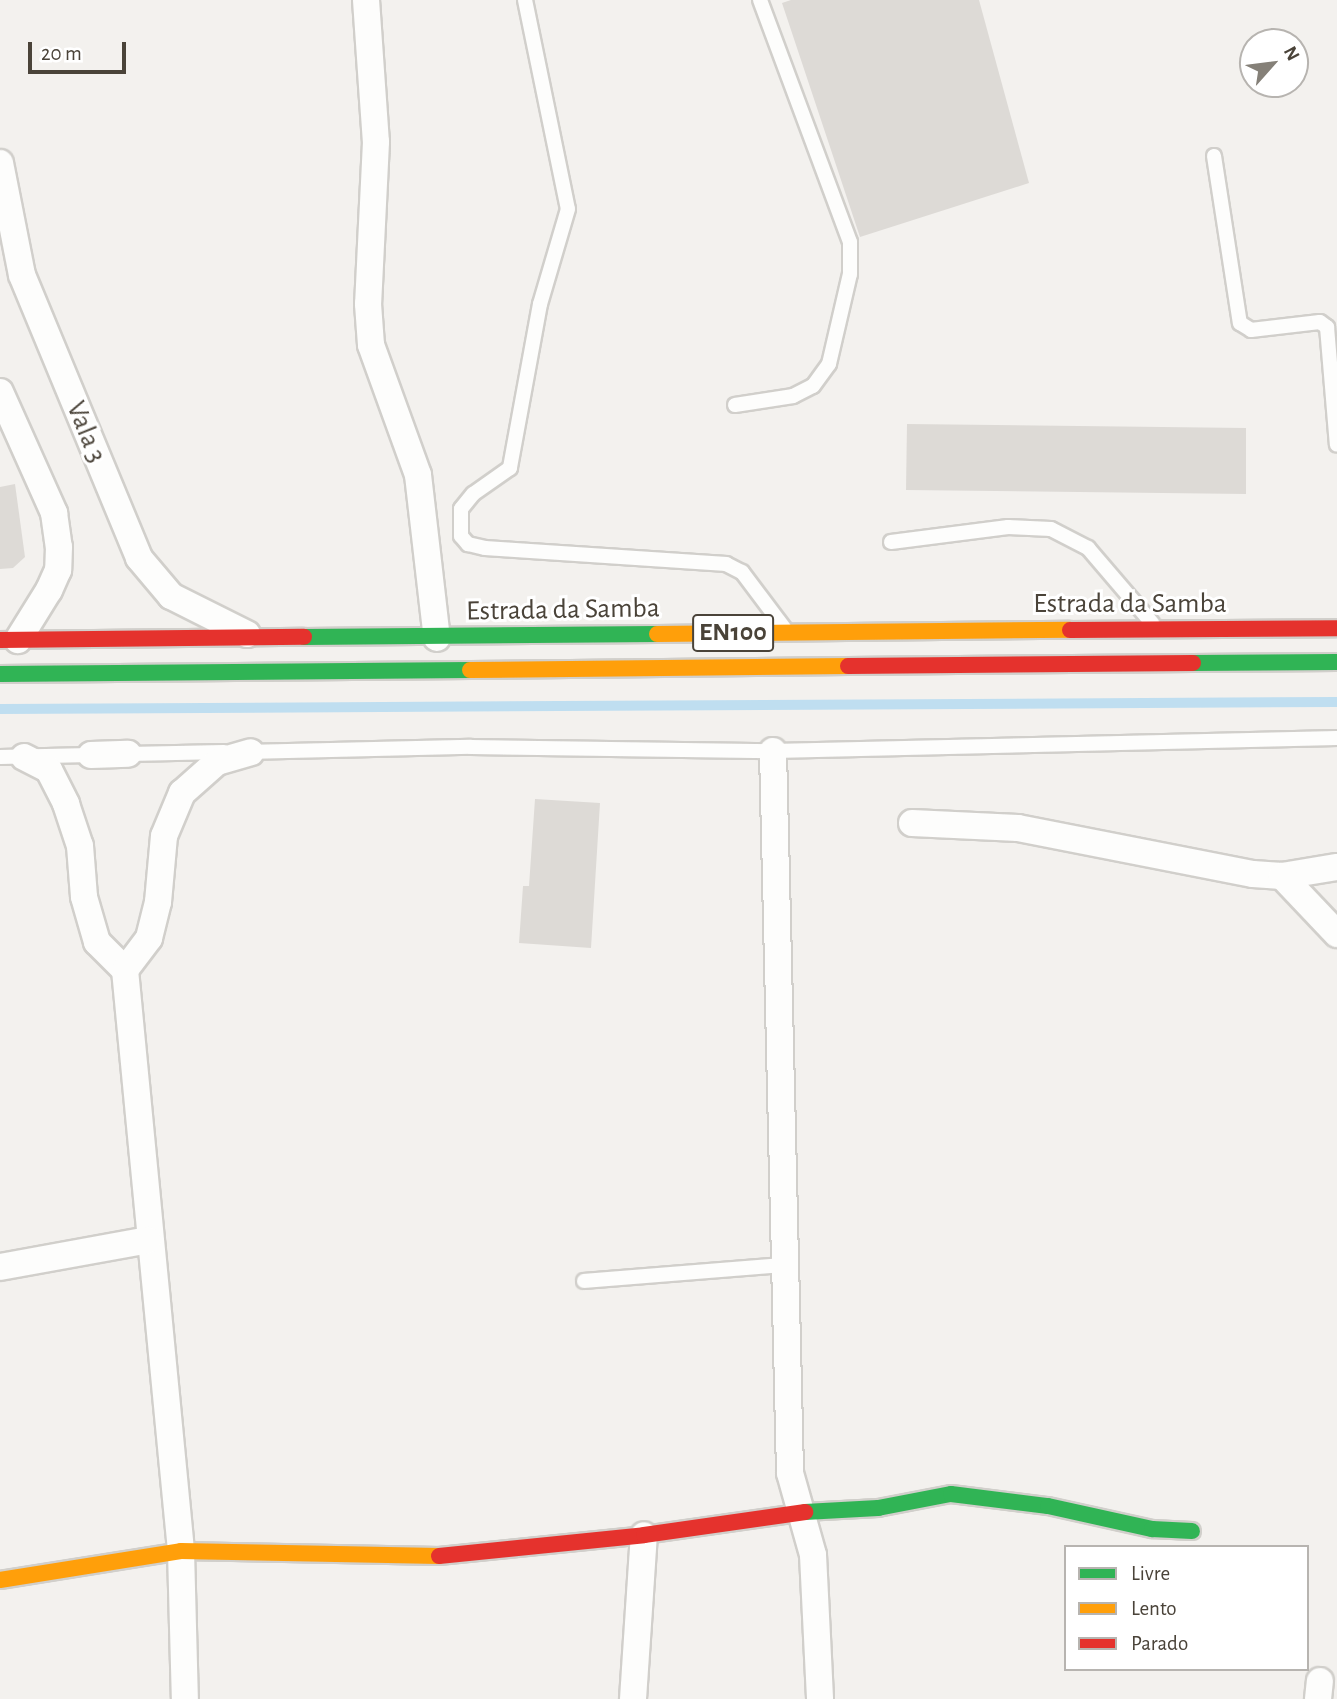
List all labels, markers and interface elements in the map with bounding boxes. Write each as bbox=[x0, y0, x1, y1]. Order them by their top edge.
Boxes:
scale bar bbox=[32, 28, 130, 72]
north arrow bbox=[1239, 28, 1309, 98]
text: 20 m bbox=[41, 43, 82, 64]
text: N bbox=[1280, 44, 1303, 64]
street label: Vala 3 bbox=[59, 396, 113, 468]
street label: Estrada da Samba bbox=[1033, 587, 1227, 621]
street label: Estrada da Samba bbox=[466, 592, 660, 628]
road number: EN100 bbox=[691, 610, 775, 656]
legend bbox=[1064, 1545, 1309, 1671]
text: Livre bbox=[1131, 1563, 1170, 1584]
text: Lento bbox=[1131, 1598, 1177, 1619]
text: Parado bbox=[1131, 1633, 1188, 1654]

